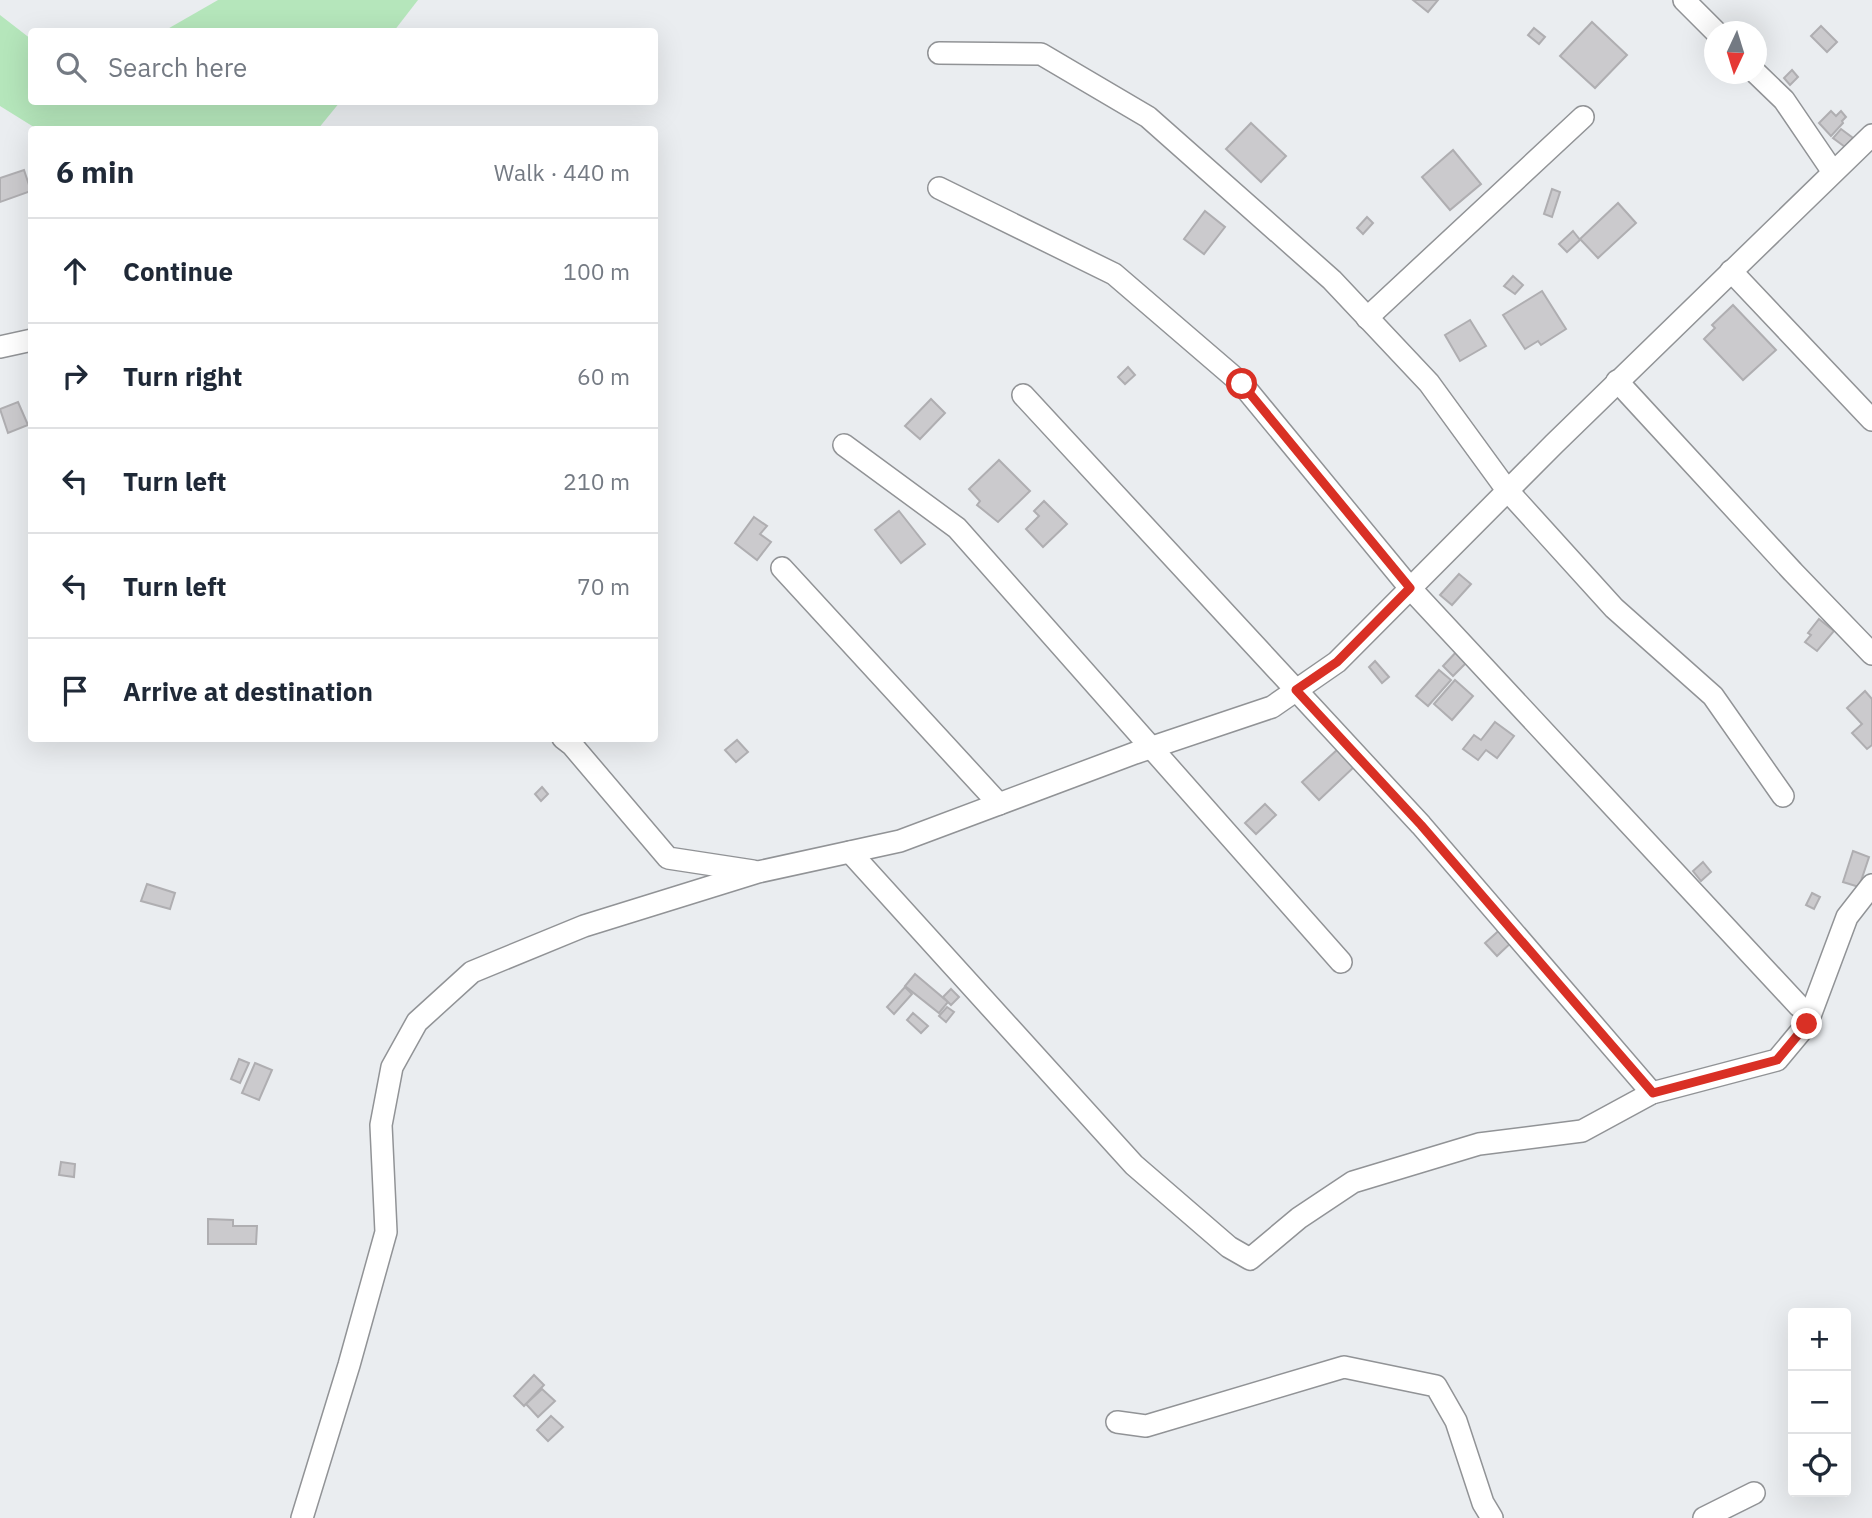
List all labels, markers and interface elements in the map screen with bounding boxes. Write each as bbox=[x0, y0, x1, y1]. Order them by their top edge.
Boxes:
north arrow bbox=[1704, 21, 1767, 84]
search box bbox=[28, 28, 658, 105]
icon: search bbox=[52, 48, 90, 86]
text: Search here bbox=[108, 50, 247, 84]
text: 6 min bbox=[56, 152, 134, 191]
text: Walk · 440 m bbox=[494, 157, 630, 187]
icon: ahead bbox=[56, 252, 94, 290]
text: Continue bbox=[123, 254, 233, 288]
text: 100 m bbox=[563, 256, 630, 286]
icon: right bbox=[56, 357, 94, 395]
text: Turn right bbox=[123, 359, 242, 393]
text: 60 m bbox=[577, 361, 630, 391]
route start bbox=[1226, 368, 1257, 399]
icon: left bbox=[56, 462, 94, 500]
text: Turn left bbox=[123, 464, 226, 498]
text: 210 m bbox=[563, 466, 630, 496]
icon: left bbox=[56, 567, 94, 605]
text: Turn left bbox=[123, 569, 226, 603]
text: 70 m bbox=[577, 571, 630, 601]
icon: arrive bbox=[56, 672, 94, 710]
text: Arrive at destination bbox=[123, 674, 373, 708]
route end bbox=[1791, 1008, 1822, 1039]
map controls bbox=[1788, 1308, 1851, 1497]
button: + bbox=[1788, 1308, 1851, 1371]
button: − bbox=[1788, 1371, 1851, 1434]
button: locate bbox=[1788, 1434, 1851, 1497]

